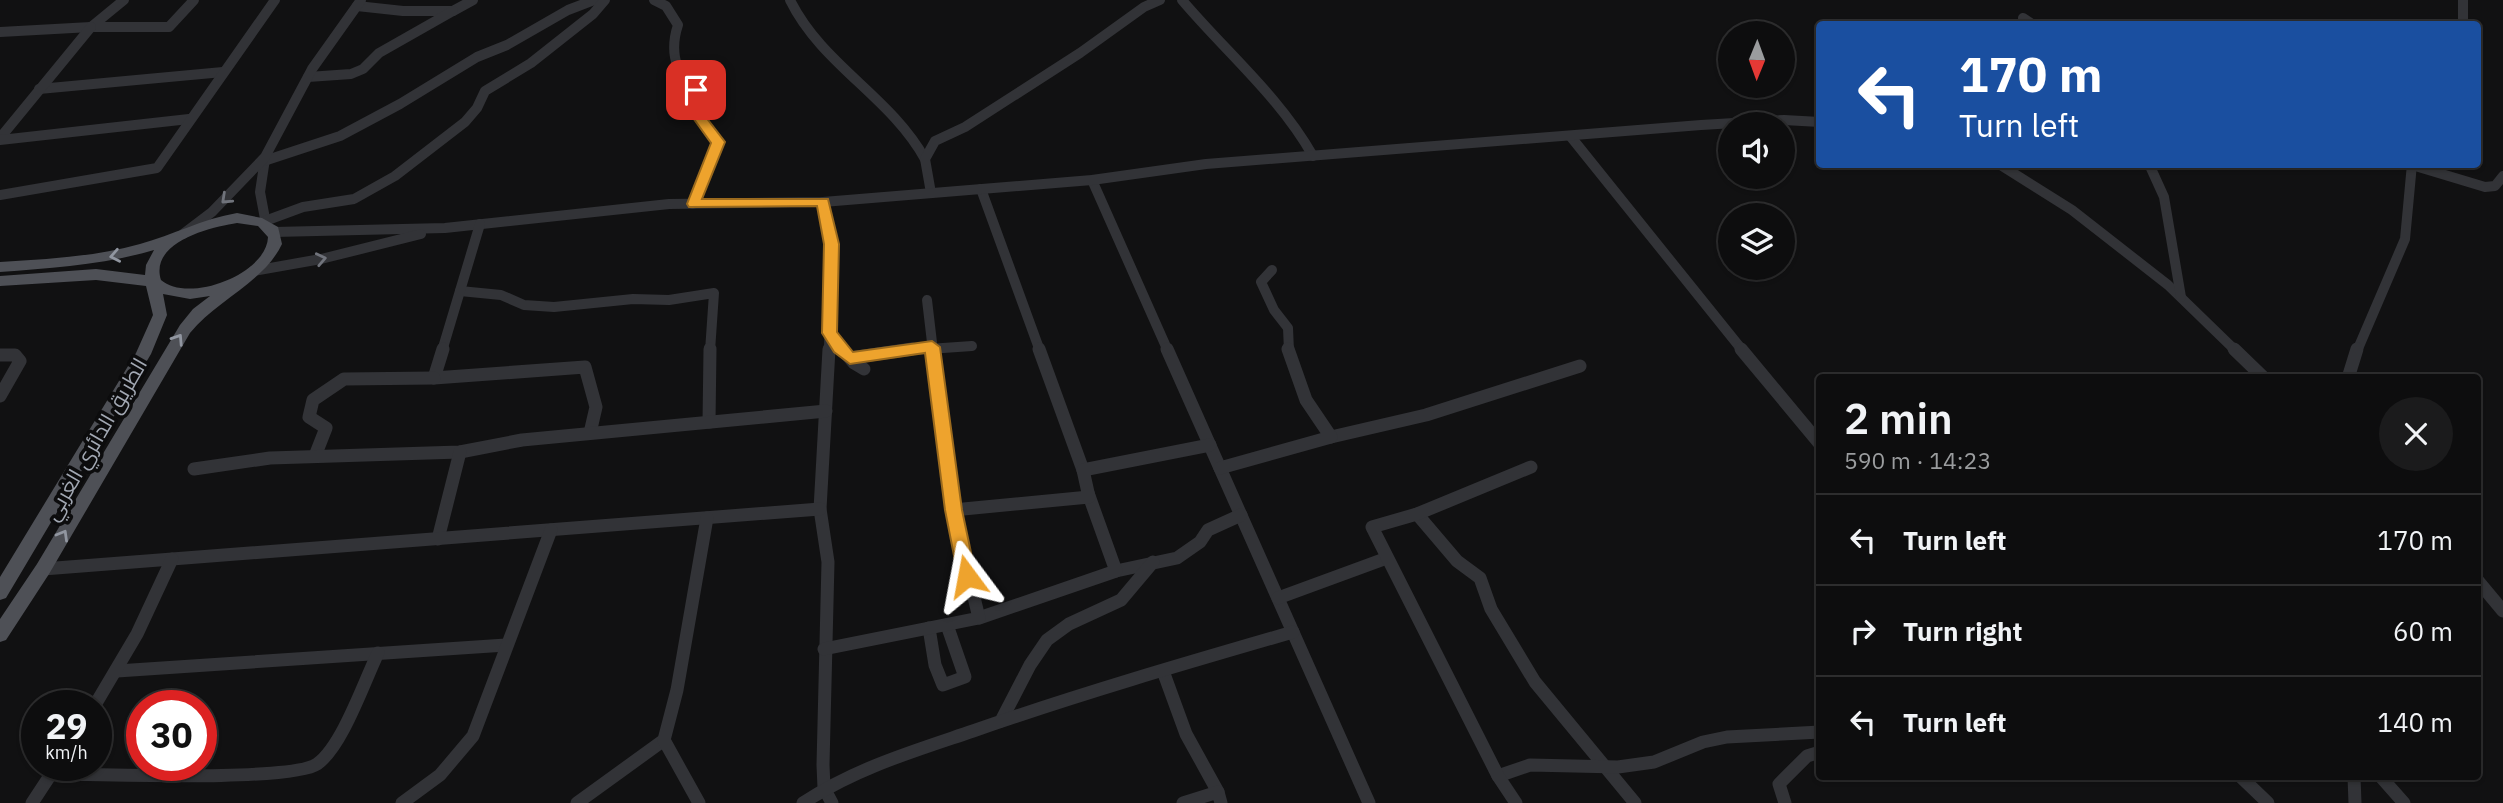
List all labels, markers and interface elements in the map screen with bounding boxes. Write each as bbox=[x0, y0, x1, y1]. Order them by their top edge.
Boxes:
north arrow bbox=[1718, 21, 1796, 98]
map controls bbox=[1718, 21, 1795, 280]
text: 170 m bbox=[1959, 42, 2103, 105]
icon: left bbox=[1844, 49, 1935, 140]
pin bbox=[666, 60, 726, 120]
icon: arrive bbox=[677, 71, 715, 109]
text: Turn left bbox=[1959, 104, 2079, 146]
button: sound bbox=[1718, 112, 1795, 189]
one-way arrow bbox=[221, 191, 234, 203]
button: layers bbox=[1718, 203, 1795, 280]
one-way arrow bbox=[109, 248, 121, 263]
one-way arrow bbox=[315, 252, 327, 267]
one-way arrow bbox=[170, 334, 183, 347]
street label: الطريق الدائري الغربي bbox=[37, 352, 156, 527]
text: 2 min bbox=[1844, 391, 1953, 446]
button: close bbox=[2379, 397, 2453, 471]
text: 590 m · 14:23 bbox=[1844, 445, 1991, 475]
icon: left bbox=[1844, 521, 1882, 559]
text: Turn left bbox=[1903, 523, 2006, 557]
text: 170 m bbox=[2377, 523, 2453, 557]
one-way arrow bbox=[55, 530, 68, 543]
position arrow bbox=[930, 539, 1004, 613]
icon: right bbox=[1844, 612, 1882, 650]
text: Turn right bbox=[1903, 614, 2022, 648]
text: 60 m bbox=[2393, 614, 2453, 648]
speed limit sign: 30 bbox=[126, 690, 217, 781]
text: 29 bbox=[45, 703, 88, 749]
icon: left bbox=[1844, 703, 1882, 741]
text: Turn left bbox=[1903, 705, 2006, 739]
text: 140 m bbox=[2377, 705, 2453, 739]
text: km/h bbox=[45, 741, 88, 764]

